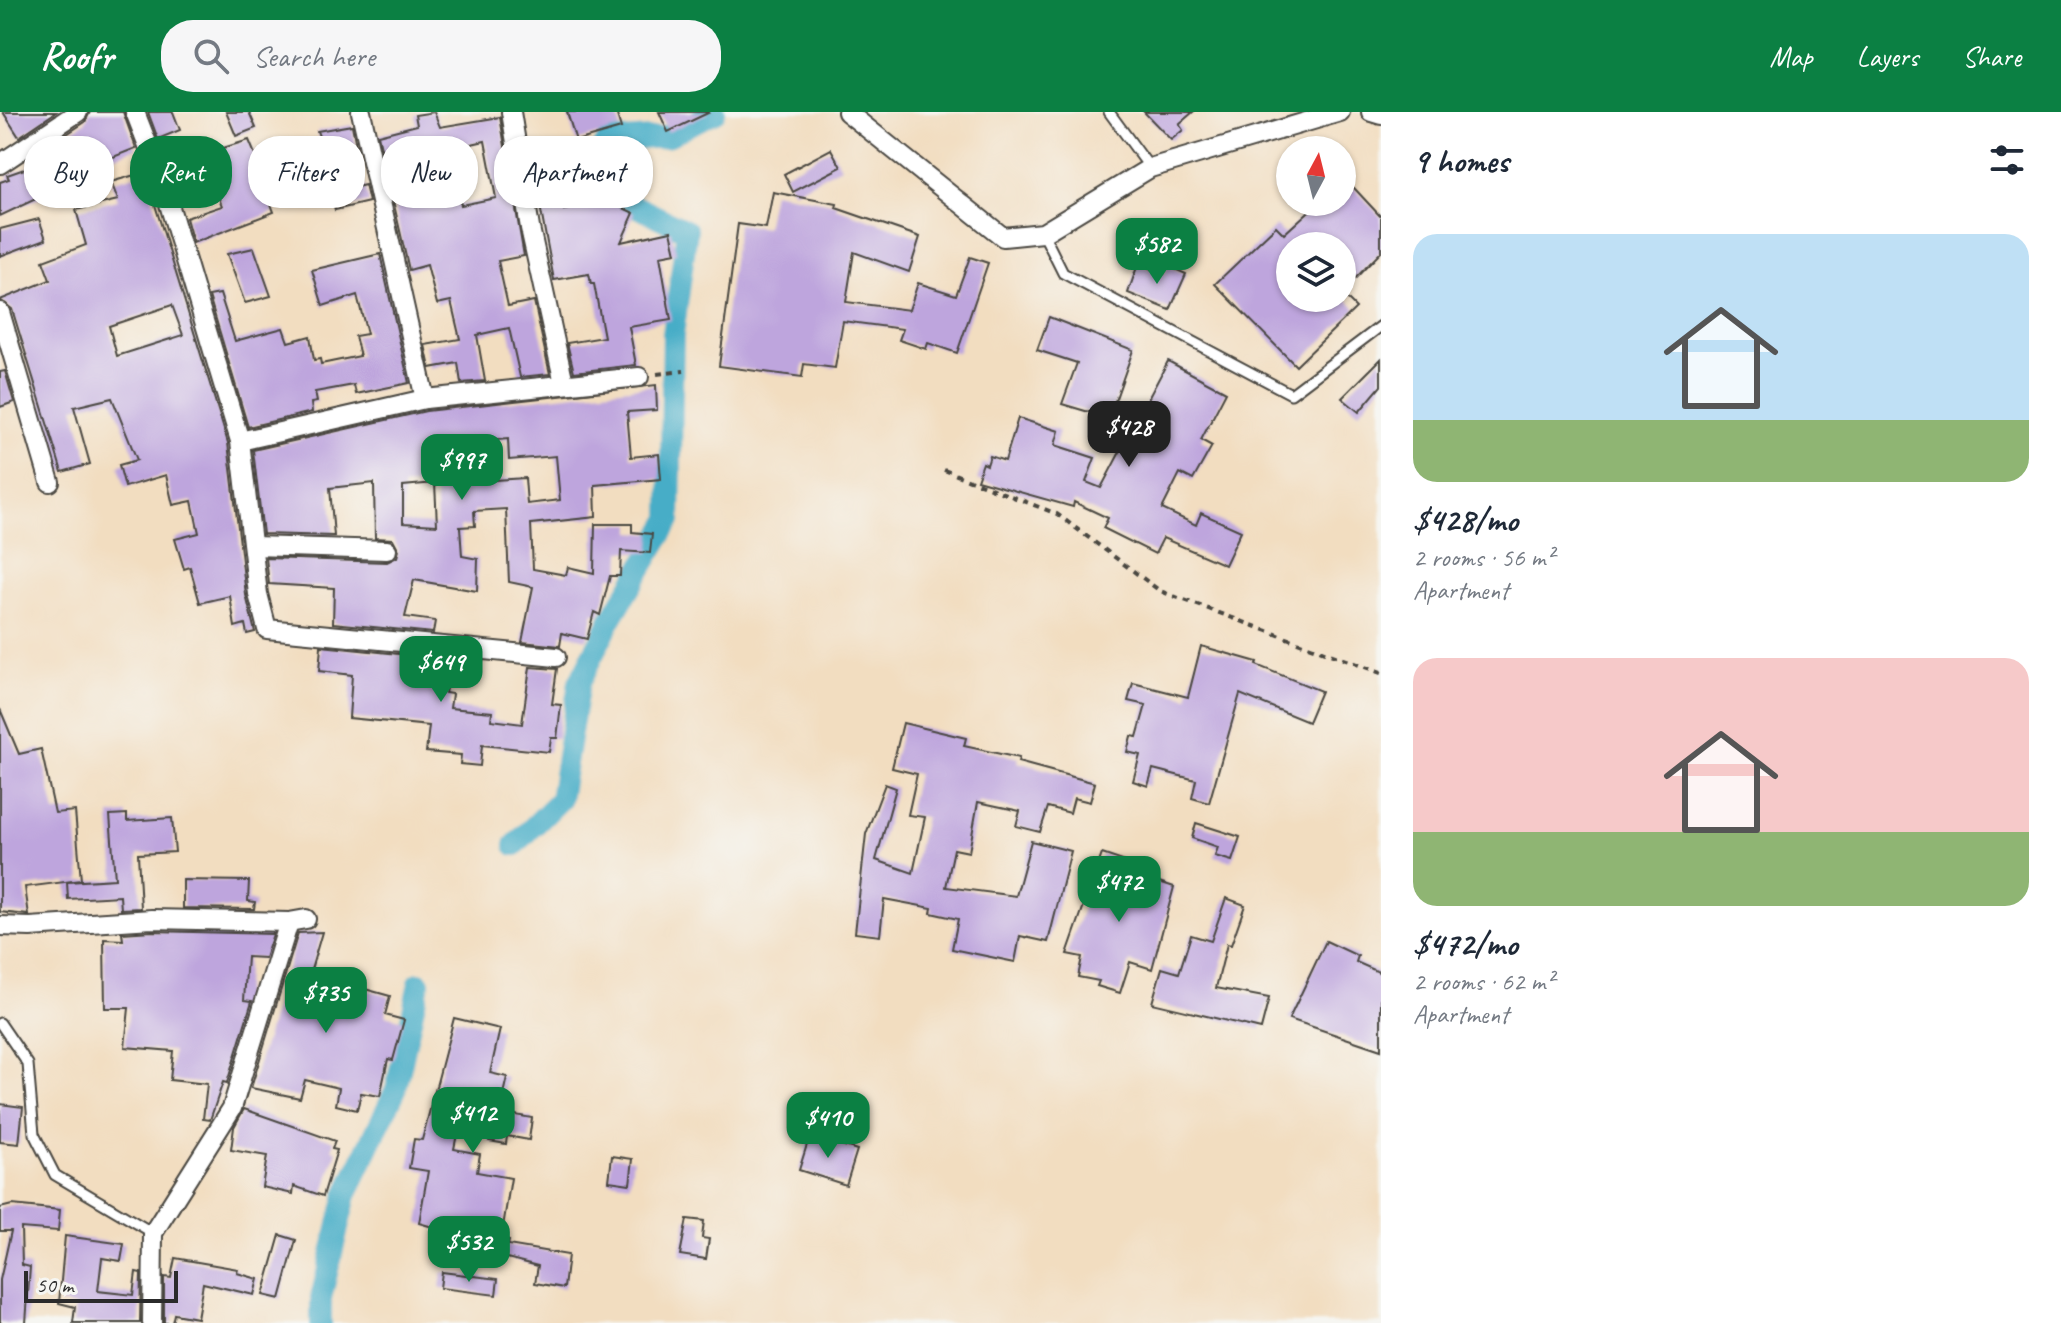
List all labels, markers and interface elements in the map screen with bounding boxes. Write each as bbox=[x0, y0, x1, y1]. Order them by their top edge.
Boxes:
search box bbox=[161, 20, 721, 92]
text: Roofr bbox=[40, 33, 113, 80]
icon: search bbox=[189, 34, 233, 78]
text: Search here bbox=[253, 37, 375, 75]
text: Map bbox=[1770, 39, 1813, 74]
text: Layers bbox=[1857, 39, 1918, 74]
text: Share bbox=[1962, 39, 2021, 74]
chip: Buy bbox=[24, 136, 114, 208]
chip: Rent bbox=[130, 136, 232, 208]
chip: Filters bbox=[248, 136, 365, 208]
chip: New bbox=[381, 136, 478, 208]
chip: Apartment bbox=[494, 136, 653, 208]
north arrow bbox=[1276, 136, 1356, 216]
map controls bbox=[1276, 136, 1356, 312]
icon: filters bbox=[1985, 138, 2029, 182]
text: 9 homes bbox=[1413, 139, 1509, 182]
pin: $582 bbox=[1110, 218, 1204, 286]
text: $582 bbox=[1134, 227, 1180, 260]
button: layers bbox=[1276, 232, 1356, 312]
icon: home bbox=[1649, 286, 1793, 430]
pin: $428 bbox=[1082, 401, 1176, 469]
text: $428 bbox=[1106, 410, 1152, 443]
pin: $997 bbox=[415, 434, 509, 502]
text: $997 bbox=[439, 443, 485, 476]
text: $428/mo bbox=[1413, 498, 1518, 541]
text: 2 rooms · 56 m² bbox=[1413, 541, 1554, 574]
text: Apartment bbox=[1413, 574, 1509, 607]
pin: $649 bbox=[394, 636, 488, 704]
text: $649 bbox=[417, 645, 465, 678]
icon: home bbox=[1649, 710, 1793, 854]
pin: $472 bbox=[1072, 856, 1166, 924]
text: $472 bbox=[1096, 865, 1142, 898]
text: $472/mo bbox=[1413, 922, 1518, 965]
text: 2 rooms · 62 m² bbox=[1413, 965, 1554, 998]
pin: $735 bbox=[279, 967, 373, 1035]
text: $735 bbox=[303, 976, 349, 1009]
text: Apartment bbox=[1413, 998, 1509, 1031]
pin: $412 bbox=[426, 1087, 520, 1155]
pin: $410 bbox=[781, 1092, 875, 1160]
text: $412 bbox=[450, 1096, 496, 1129]
text: $410 bbox=[805, 1101, 851, 1134]
pin: $532 bbox=[422, 1216, 516, 1284]
text: $532 bbox=[446, 1225, 492, 1258]
scale bar bbox=[24, 1267, 178, 1303]
text: 50 m bbox=[36, 1271, 73, 1299]

